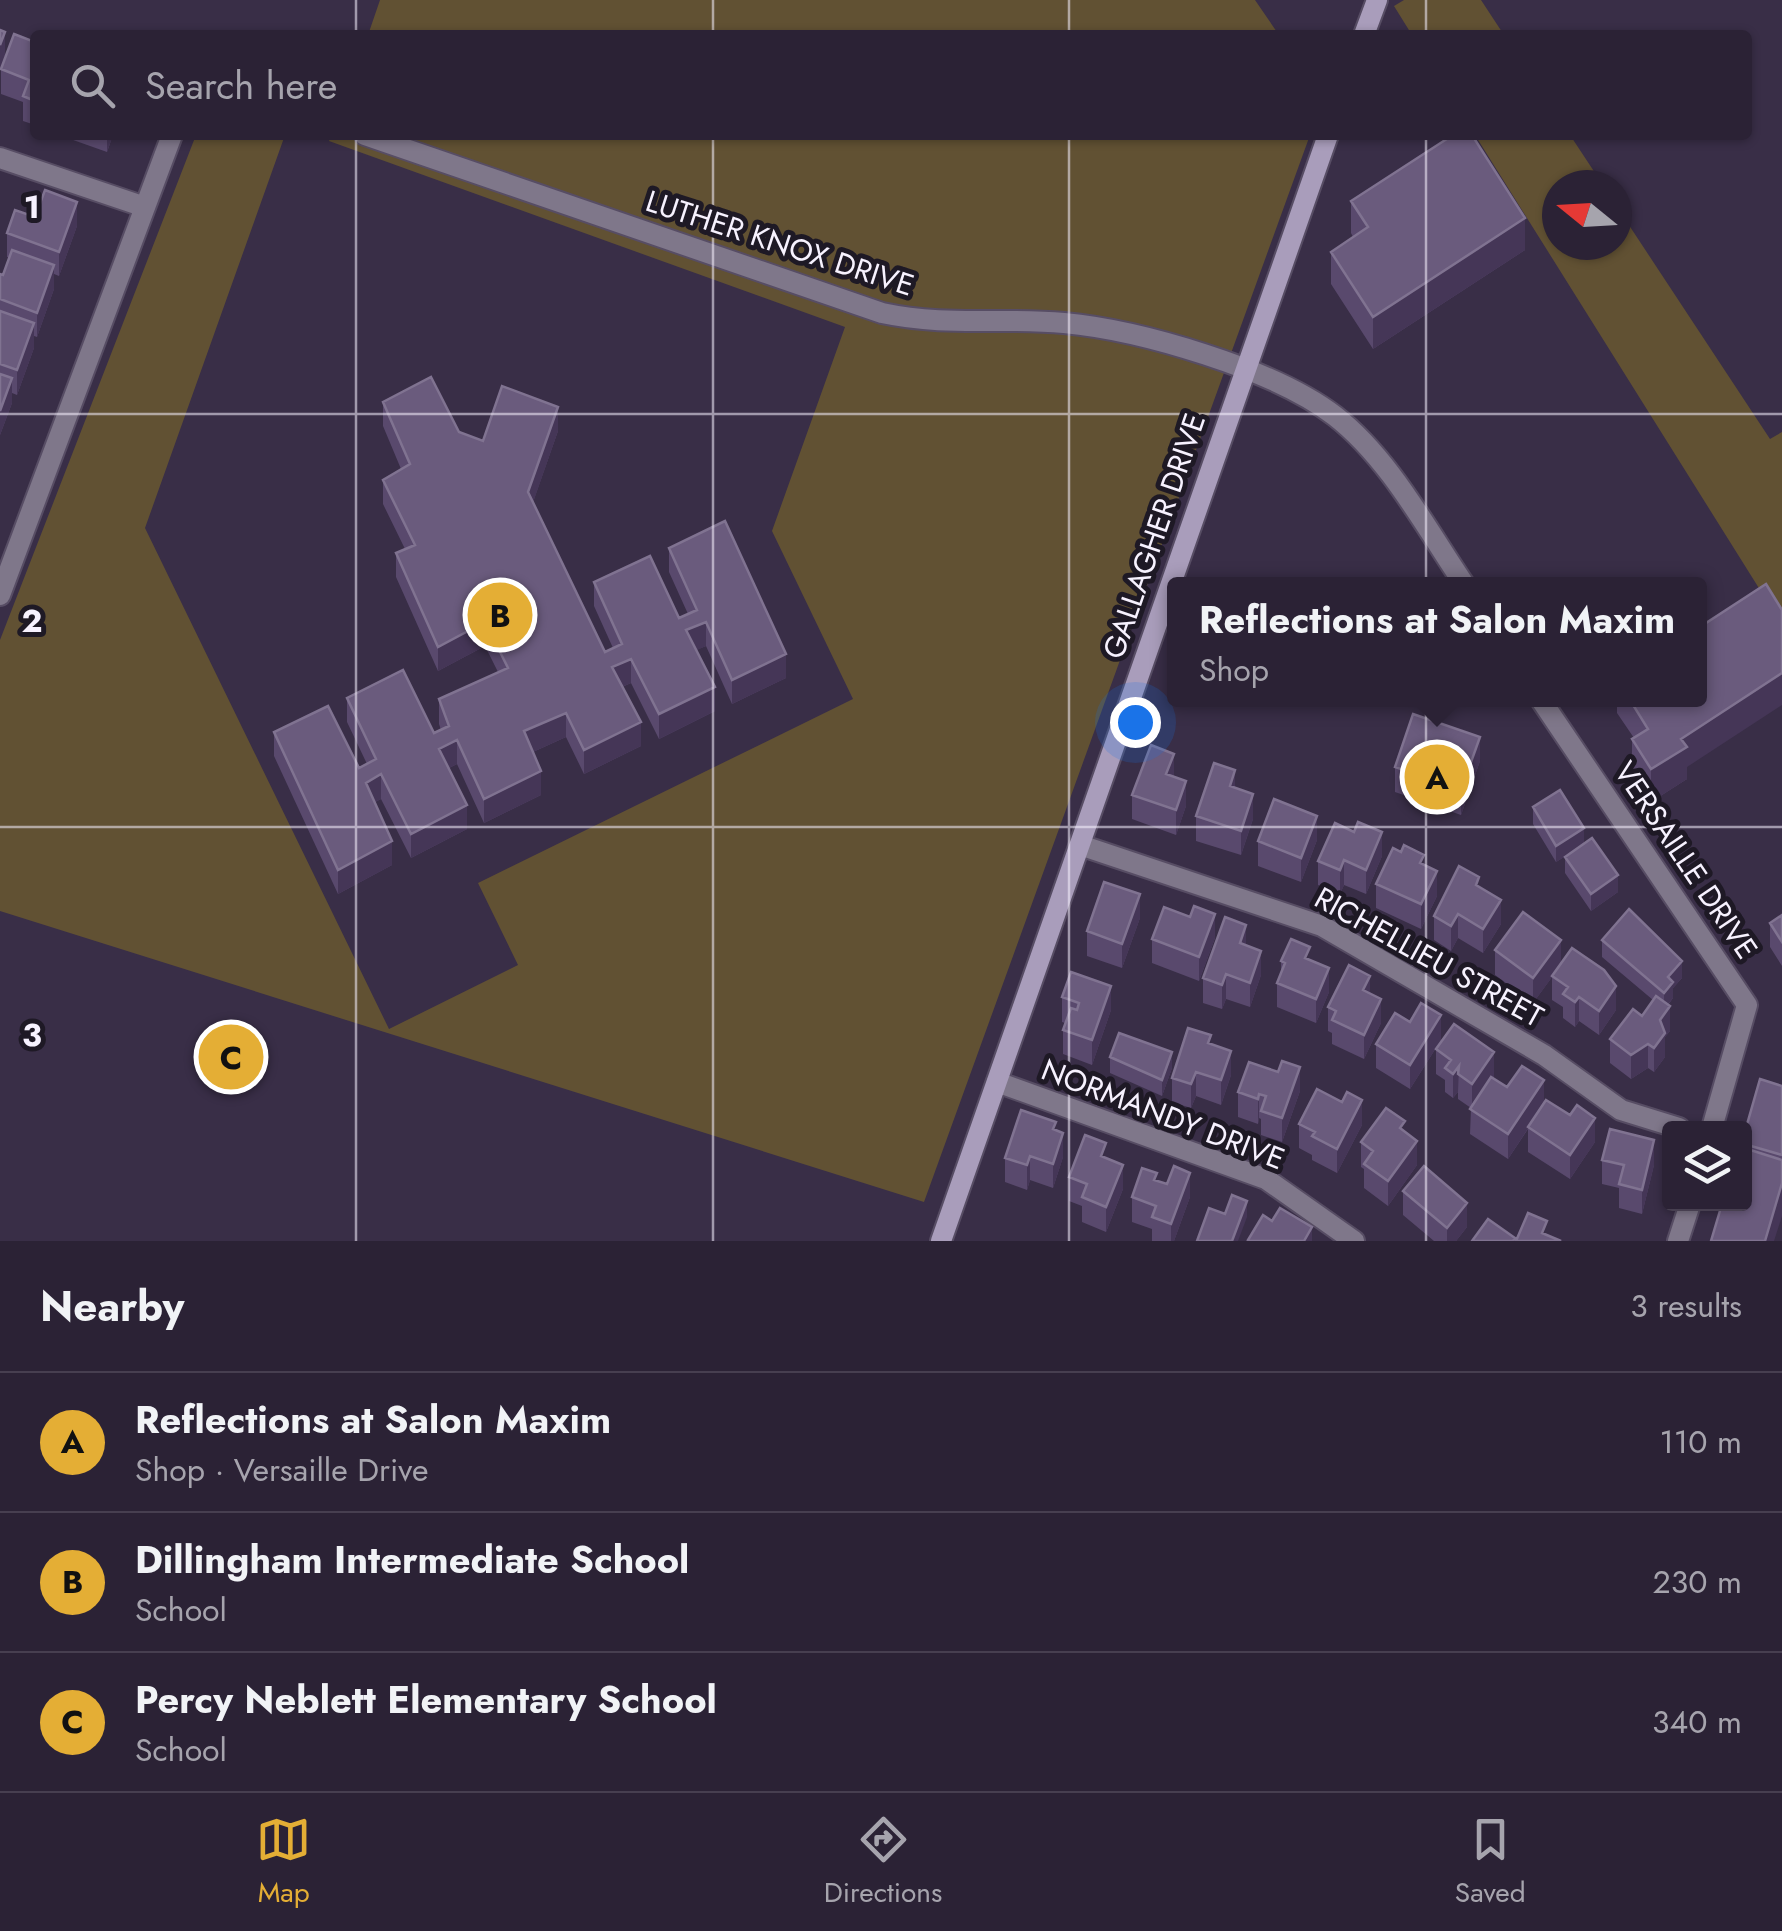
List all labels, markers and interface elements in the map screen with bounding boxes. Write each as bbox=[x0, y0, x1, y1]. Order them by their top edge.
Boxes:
search box bbox=[30, 30, 1752, 140]
icon: search bbox=[65, 58, 120, 113]
text: Search here bbox=[145, 58, 337, 113]
north arrow bbox=[1542, 170, 1632, 260]
street label: LUTHER KNOX DRIVE bbox=[640, 179, 920, 307]
text: 1 bbox=[24, 184, 40, 230]
street label: GALLAGHER DRIVE bbox=[1092, 408, 1216, 664]
popup bbox=[1167, 577, 1707, 707]
pin: B bbox=[468, 578, 532, 652]
text: Reflections at Salon Maxim bbox=[1199, 592, 1675, 647]
text: 2 bbox=[22, 598, 43, 644]
text: Shop bbox=[1199, 647, 1269, 693]
your location bbox=[1110, 697, 1161, 748]
pin: A bbox=[1404, 740, 1470, 814]
street label: VERSAILLE DRIVE bbox=[1604, 753, 1768, 967]
street label: RICHELLIEU STREET bbox=[1307, 876, 1551, 1038]
text: 3 bbox=[22, 1012, 42, 1058]
pin: C bbox=[198, 1020, 264, 1094]
street label: NORMANDY DRIVE bbox=[1035, 1048, 1291, 1180]
map controls bbox=[1662, 1121, 1752, 1211]
button: layers bbox=[1662, 1121, 1752, 1211]
text: Nearby bbox=[40, 1276, 184, 1337]
text: 3 results bbox=[1630, 1283, 1742, 1329]
text: Reflections at Salon Maxim bbox=[135, 1392, 611, 1447]
text: A bbox=[61, 1419, 84, 1465]
text: 110 m bbox=[1659, 1419, 1742, 1465]
text: Shop · Versaille Drive bbox=[135, 1447, 428, 1493]
text: Dillingham Intermediate School bbox=[135, 1532, 689, 1587]
text: B bbox=[62, 1559, 83, 1605]
text: 230 m bbox=[1653, 1559, 1742, 1605]
text: School bbox=[135, 1587, 227, 1633]
text: Percy Neblett Elementary School bbox=[135, 1672, 717, 1727]
text: C bbox=[61, 1699, 84, 1745]
text: 340 m bbox=[1652, 1699, 1742, 1745]
text: School bbox=[135, 1727, 227, 1773]
tab: Map bbox=[256, 1812, 311, 1913]
tab: Directions bbox=[824, 1812, 942, 1913]
tab: Saved bbox=[1455, 1812, 1526, 1913]

